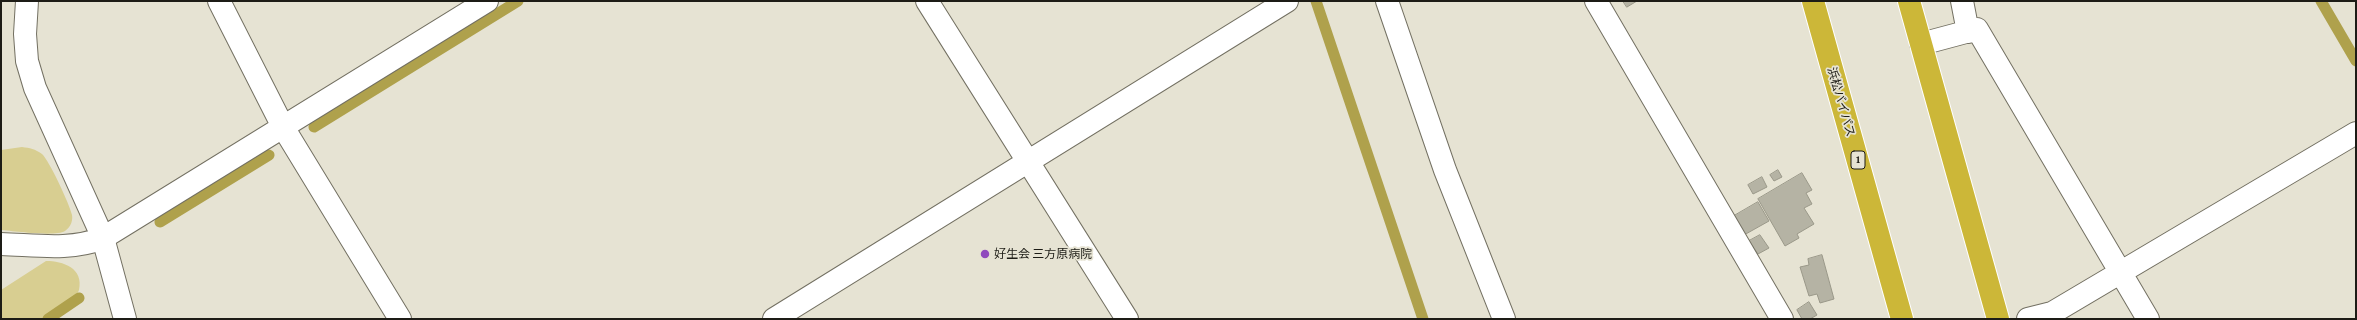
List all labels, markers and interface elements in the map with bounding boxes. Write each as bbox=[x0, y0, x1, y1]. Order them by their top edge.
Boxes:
street label: 浜松バイパス bbox=[1824, 65, 1858, 139]
road number: 1 bbox=[1851, 151, 1865, 169]
place label: 好生会 三方原病院 bbox=[994, 247, 1092, 261]
marker: 好生会 三方原病院 bbox=[979, 248, 991, 260]

